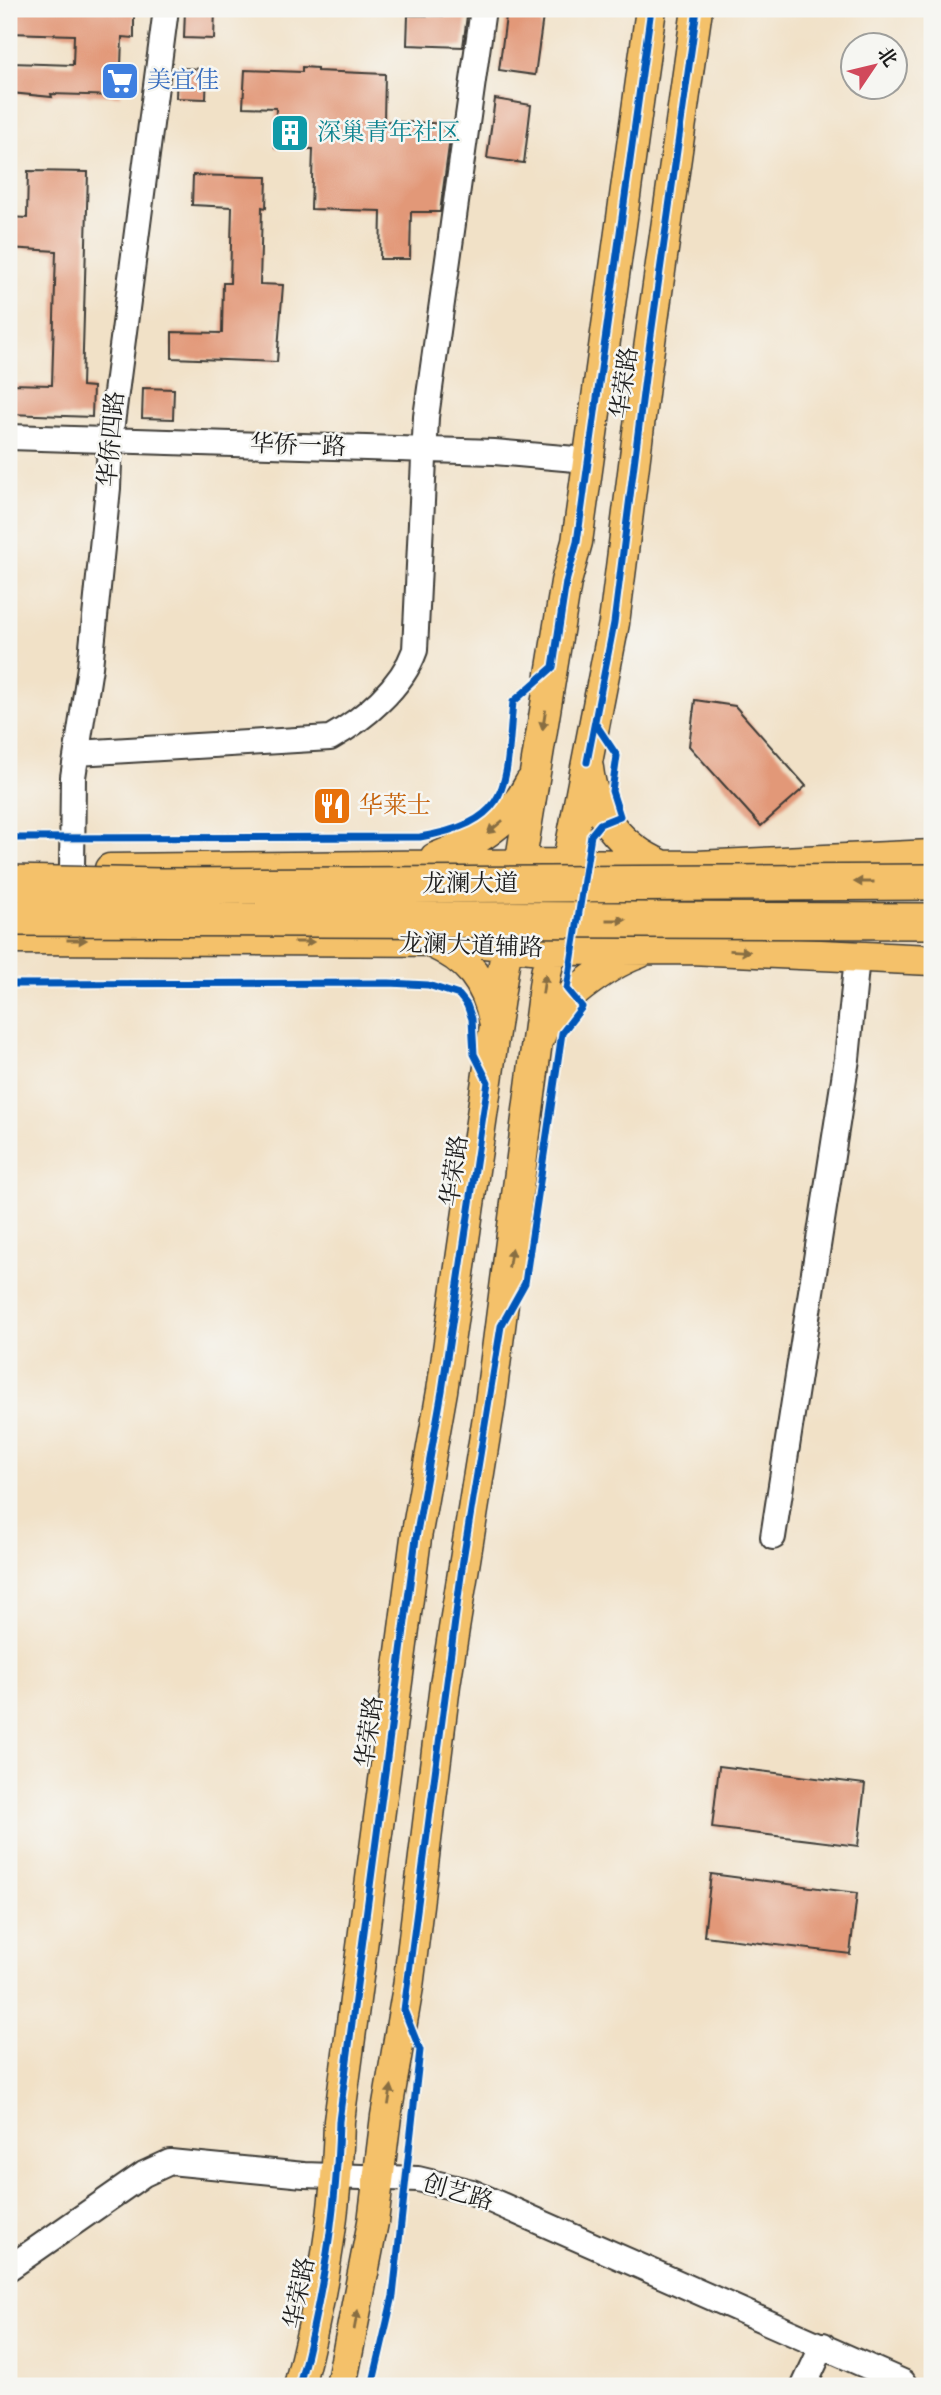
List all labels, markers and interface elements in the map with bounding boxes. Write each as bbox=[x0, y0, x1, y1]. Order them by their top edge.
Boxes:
north arrow bbox=[839, 32, 909, 102]
text: 北 bbox=[872, 43, 902, 71]
supermarket icon: 美宜佳 bbox=[99, 60, 141, 102]
place label: 美宜佳 bbox=[147, 66, 219, 96]
building icon: 深巢青年社区 bbox=[269, 112, 311, 154]
place label: 深巢青年社区 bbox=[317, 118, 461, 148]
street label: 华荣路 bbox=[605, 345, 645, 421]
street label: 华侨四路 bbox=[93, 390, 131, 488]
street label: 华侨一路 bbox=[250, 429, 346, 463]
one-way arrow bbox=[538, 709, 549, 731]
restaurant icon: 华莱士 bbox=[311, 785, 353, 827]
place label: 华莱士 bbox=[359, 791, 431, 821]
one-way arrow bbox=[486, 819, 504, 835]
street label: 龙澜大道 bbox=[422, 869, 518, 899]
one-way arrow bbox=[853, 876, 875, 888]
one-way arrow bbox=[605, 914, 627, 926]
street label: 龙澜大道辅路 bbox=[399, 928, 543, 964]
one-way arrow bbox=[66, 934, 88, 946]
one-way arrow bbox=[294, 936, 316, 948]
one-way arrow bbox=[729, 946, 751, 957]
one-way arrow bbox=[539, 972, 550, 994]
street label: 华荣路 bbox=[435, 1133, 475, 1209]
one-way arrow bbox=[505, 1247, 516, 1269]
street label: 华荣路 bbox=[350, 1694, 390, 1770]
one-way arrow bbox=[385, 2084, 396, 2106]
street label: 创艺路 bbox=[419, 2169, 497, 2217]
street label: 华荣路 bbox=[278, 2255, 322, 2331]
one-way arrow bbox=[350, 2308, 361, 2330]

